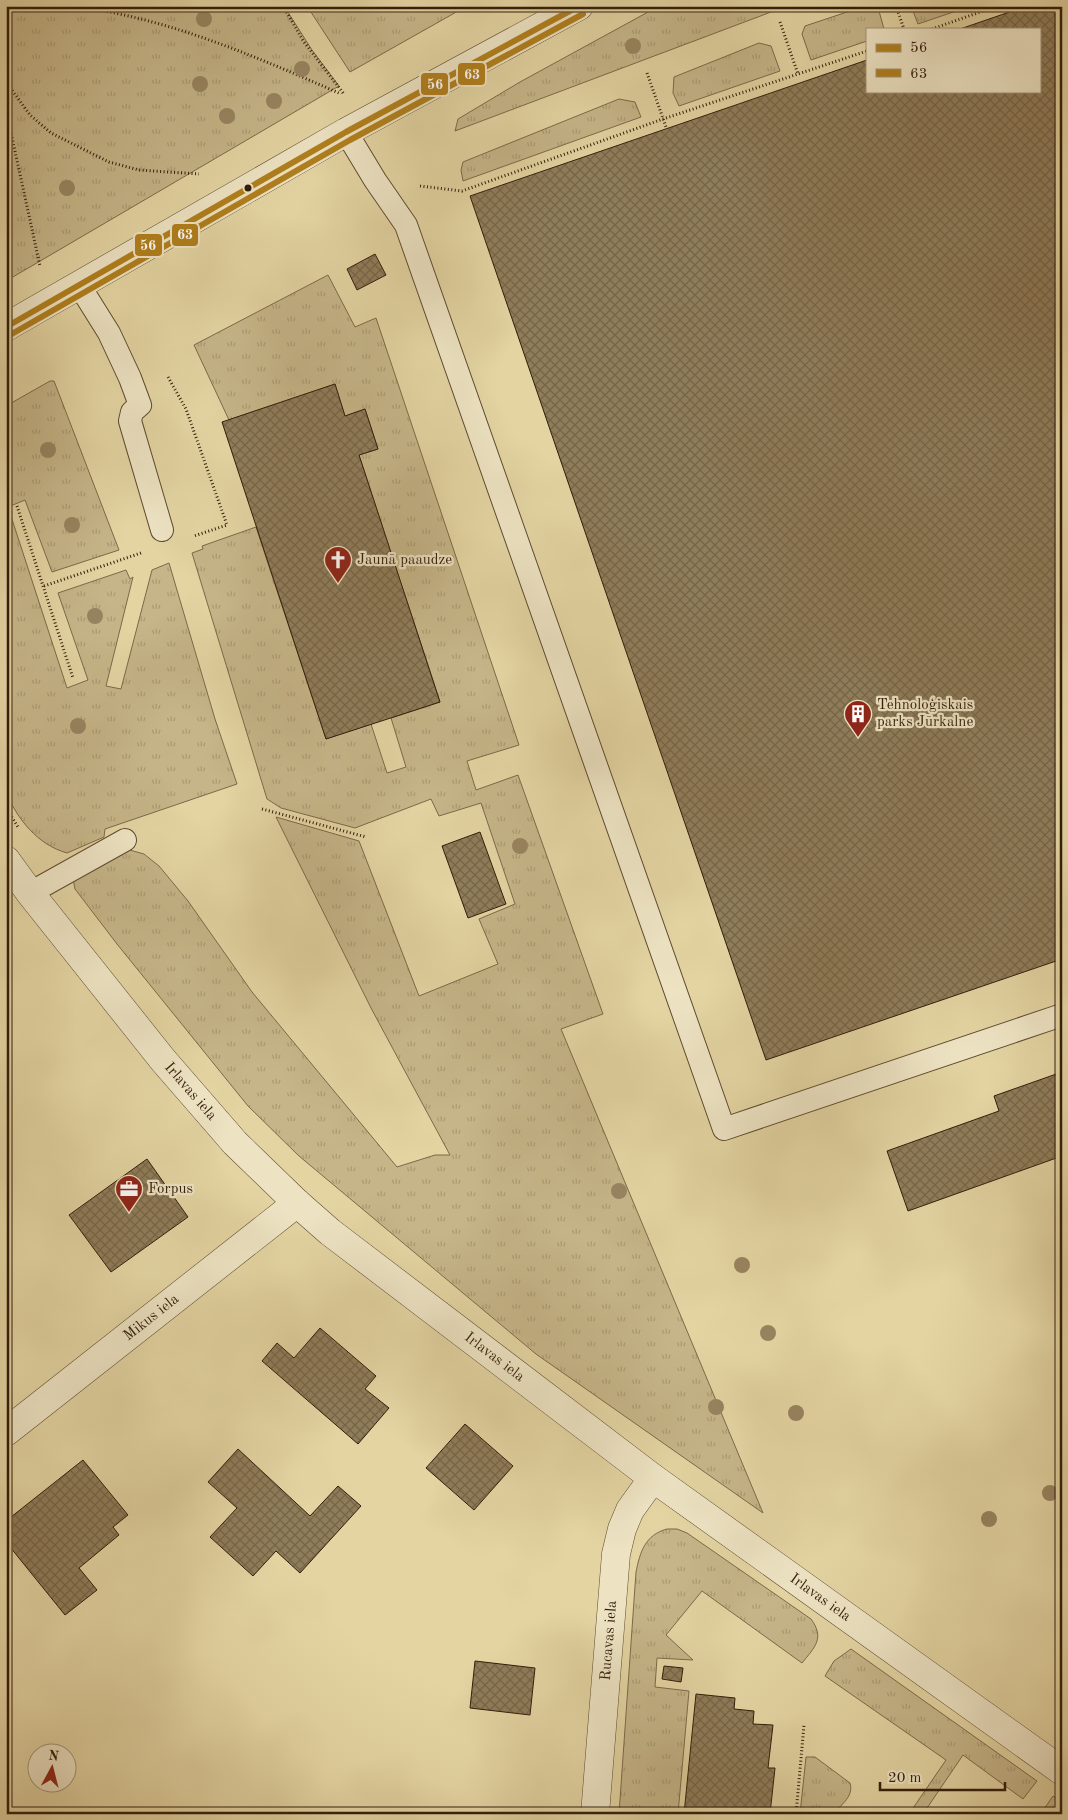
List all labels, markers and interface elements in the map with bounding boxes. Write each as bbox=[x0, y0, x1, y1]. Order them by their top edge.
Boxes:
legend bbox=[866, 28, 1040, 92]
text: 56 bbox=[910, 41, 927, 56]
line badge: 63 bbox=[457, 62, 486, 86]
text: 63 bbox=[910, 67, 927, 82]
text: 63 bbox=[464, 68, 480, 82]
line badge: 56 bbox=[420, 72, 449, 96]
text: 56 bbox=[427, 78, 443, 92]
unlabelled marker bbox=[243, 183, 253, 193]
line badge: 63 bbox=[171, 223, 199, 247]
text: 63 bbox=[177, 228, 193, 242]
line badge: 56 bbox=[134, 233, 163, 257]
text: 56 bbox=[140, 239, 156, 253]
church icon: Jaunā paaudze bbox=[323, 545, 353, 584]
place label: Jaunā paaudze bbox=[357, 553, 452, 568]
place label: Tehnoloģiskais parks Jūrkalne bbox=[877, 697, 973, 730]
building icon: Tehnoloģiskais parks Jūrkalne bbox=[843, 699, 873, 738]
street label: Irlavas iela bbox=[161, 1060, 220, 1124]
office icon: Forpus bbox=[114, 1174, 144, 1213]
place label: Forpus bbox=[148, 1182, 193, 1197]
street label: Mikus iela bbox=[121, 1291, 182, 1344]
street label: Irlavas iela bbox=[462, 1330, 528, 1385]
street label: Irlavas iela bbox=[787, 1571, 854, 1625]
street label: Rucavas iela bbox=[598, 1599, 620, 1681]
north arrow bbox=[28, 1742, 78, 1792]
text: N bbox=[47, 1748, 60, 1764]
scale bar bbox=[880, 1760, 1006, 1792]
text: 20 m bbox=[888, 1771, 922, 1786]

